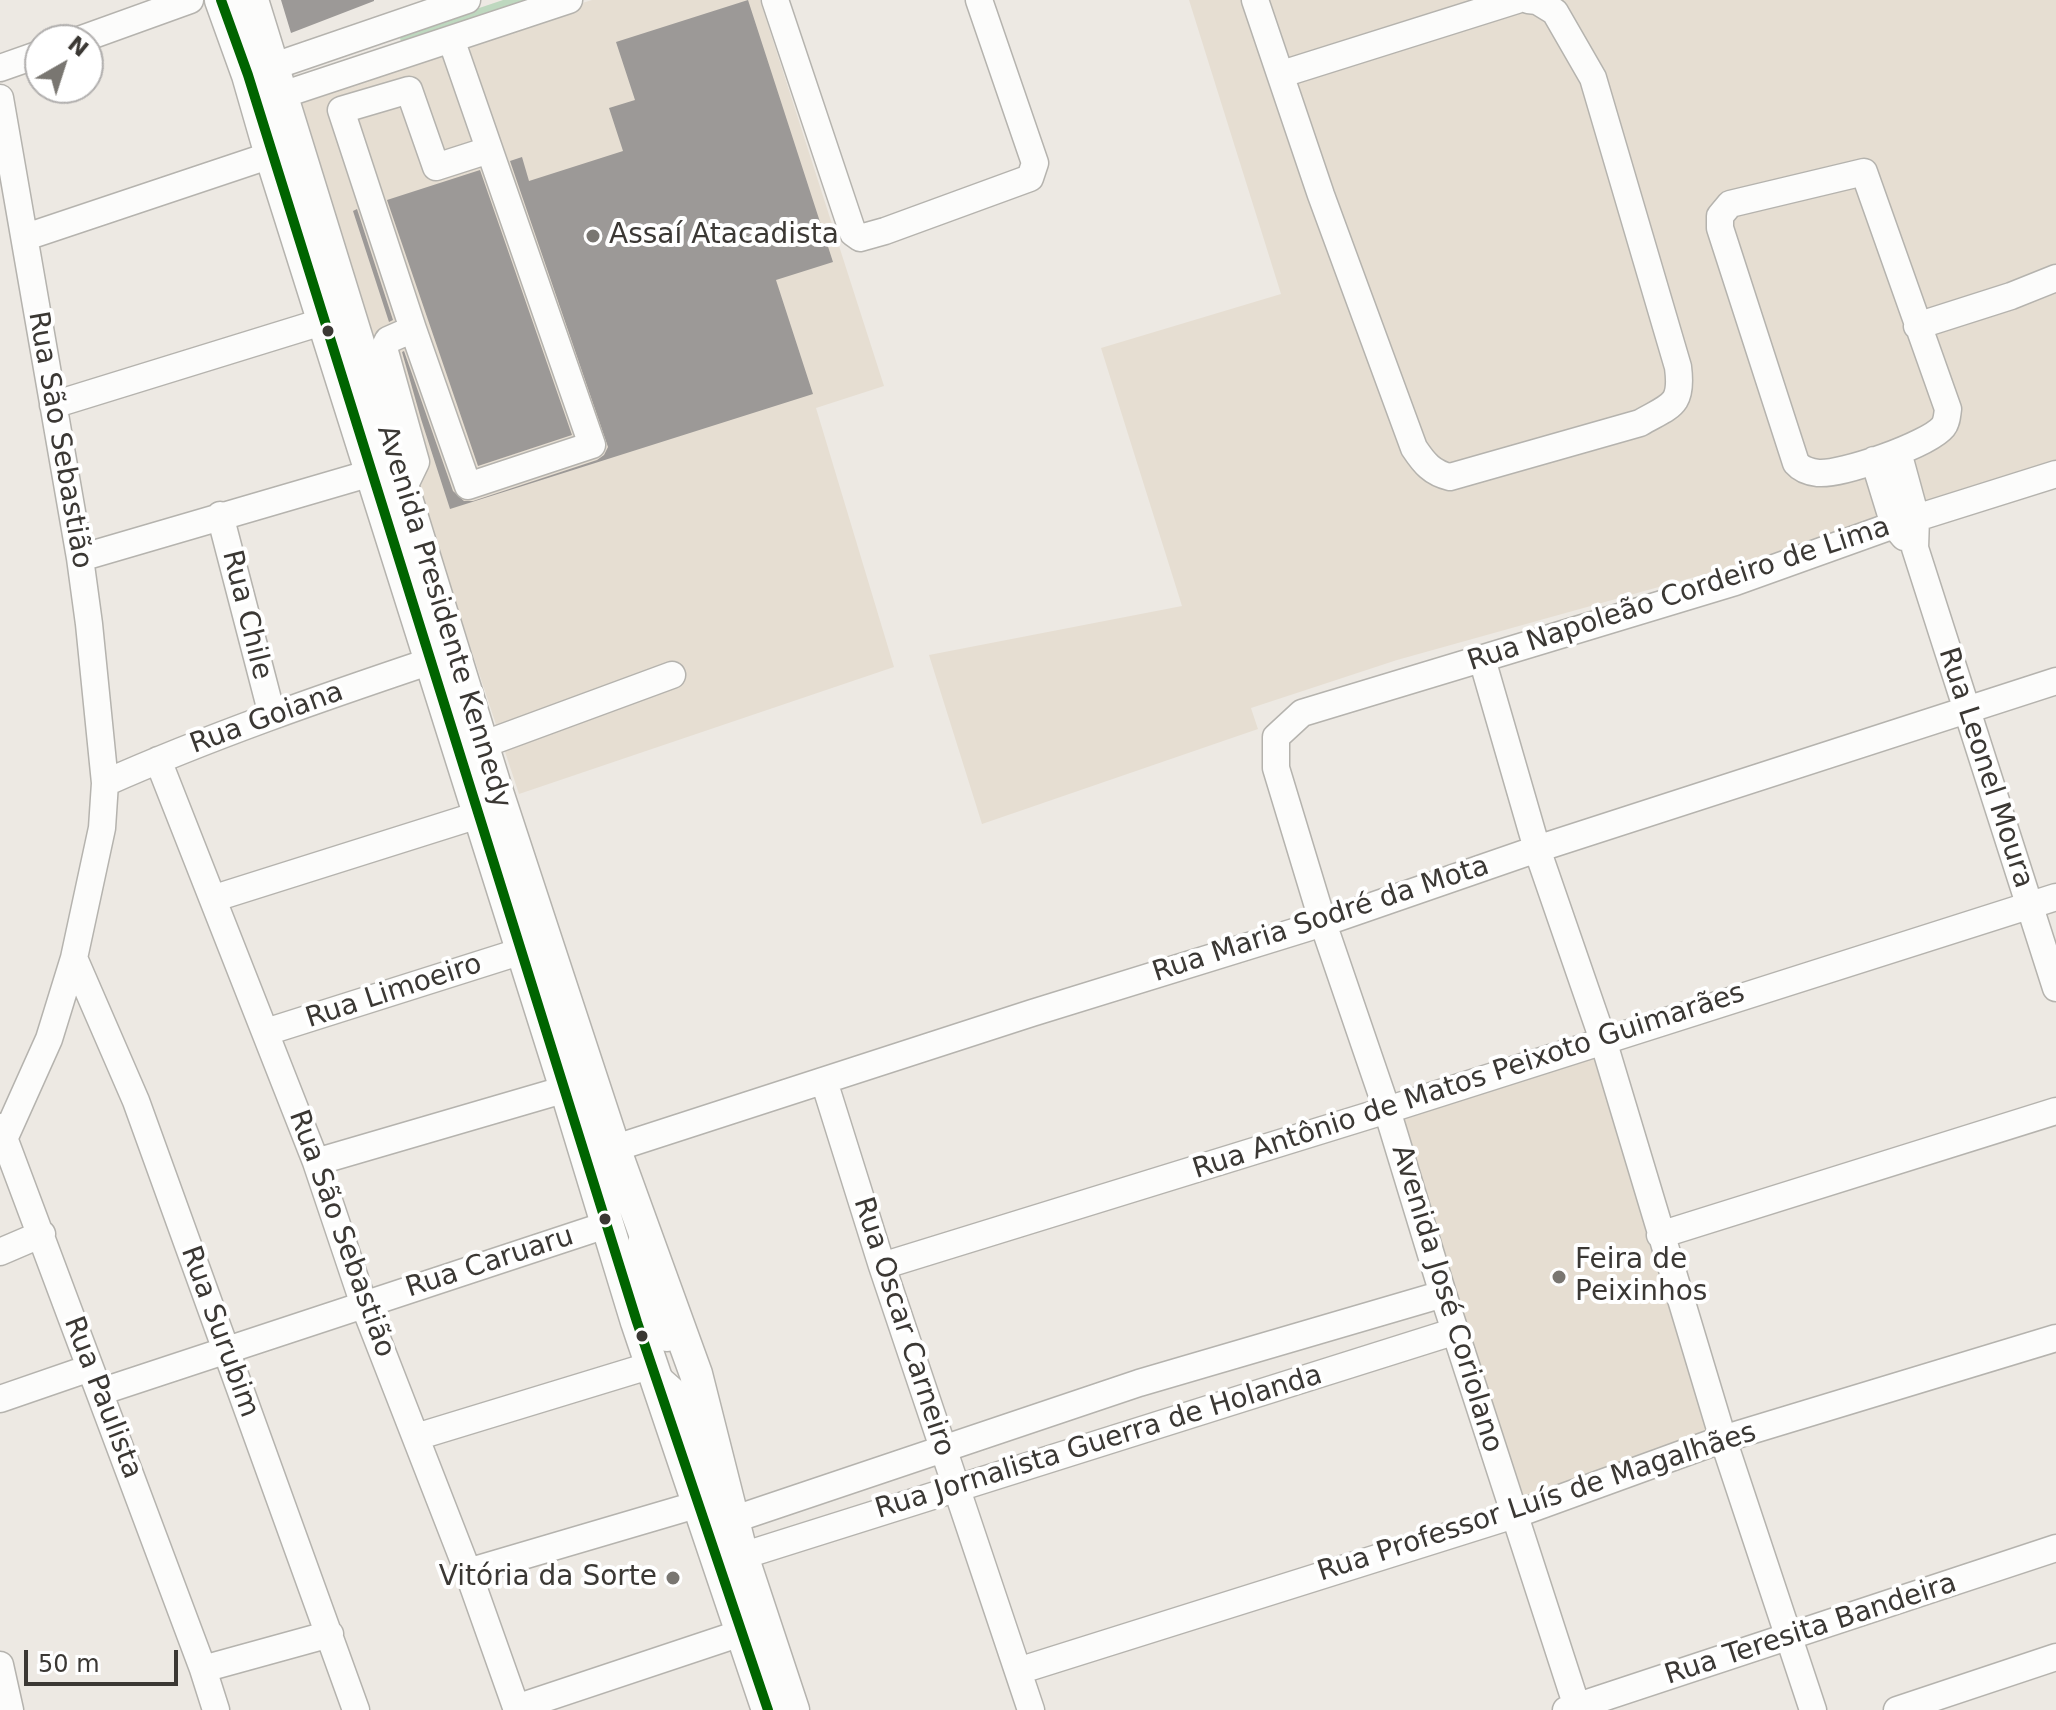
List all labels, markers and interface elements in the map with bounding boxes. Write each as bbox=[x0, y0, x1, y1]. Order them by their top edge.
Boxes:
north arrow bbox=[24, 24, 104, 104]
text: N bbox=[63, 31, 93, 62]
place label: Assaí Atacadista bbox=[609, 219, 839, 253]
marker: Assaí Atacadista bbox=[584, 227, 602, 245]
street label: Rua São Sebastião bbox=[20, 309, 98, 571]
unlabelled marker bbox=[320, 323, 336, 339]
street label: Avenida Presidente Kennedy bbox=[369, 421, 517, 813]
street label: Rua Napoleão Cordeiro de Lima bbox=[1463, 511, 1895, 679]
street label: Rua Chile bbox=[214, 547, 278, 683]
street label: Rua Leonel Moura bbox=[1930, 644, 2040, 892]
street label: Rua Goiana bbox=[186, 676, 348, 762]
street label: Rua Maria Sodré da Mota bbox=[1149, 850, 1493, 990]
street label: Rua Limoeiro bbox=[302, 948, 486, 1036]
street label: Rua Antônio de Matos Peixoto Guimarães bbox=[1189, 977, 1749, 1187]
street label: Rua São Sebastião bbox=[281, 1106, 401, 1362]
street label: Avenida José Coriolano bbox=[1383, 1141, 1509, 1457]
street label: Rua Oscar Carneiro bbox=[845, 1193, 961, 1461]
unlabelled marker bbox=[597, 1211, 613, 1227]
street label: Rua Caruaru bbox=[402, 1220, 578, 1306]
street label: Rua Surubim bbox=[172, 1242, 266, 1422]
place label: Feira de Peixinhos bbox=[1575, 1244, 1707, 1310]
marker: Feira de Peixinhos bbox=[1550, 1268, 1568, 1286]
street label: Rua Paulista bbox=[56, 1312, 148, 1484]
unlabelled marker bbox=[634, 1328, 650, 1344]
street label: Rua Jornalista Guerra de Holanda bbox=[872, 1359, 1326, 1527]
street label: Rua Professor Luís de Magalhães bbox=[1314, 1416, 1760, 1590]
place label: Vitória da Sorte bbox=[439, 1561, 657, 1595]
street label: Rua Teresita Bandeira bbox=[1661, 1567, 1961, 1693]
marker: Vitória da Sorte bbox=[664, 1569, 682, 1587]
scale bar bbox=[28, 1634, 182, 1684]
text: 50 m bbox=[38, 1650, 100, 1678]

